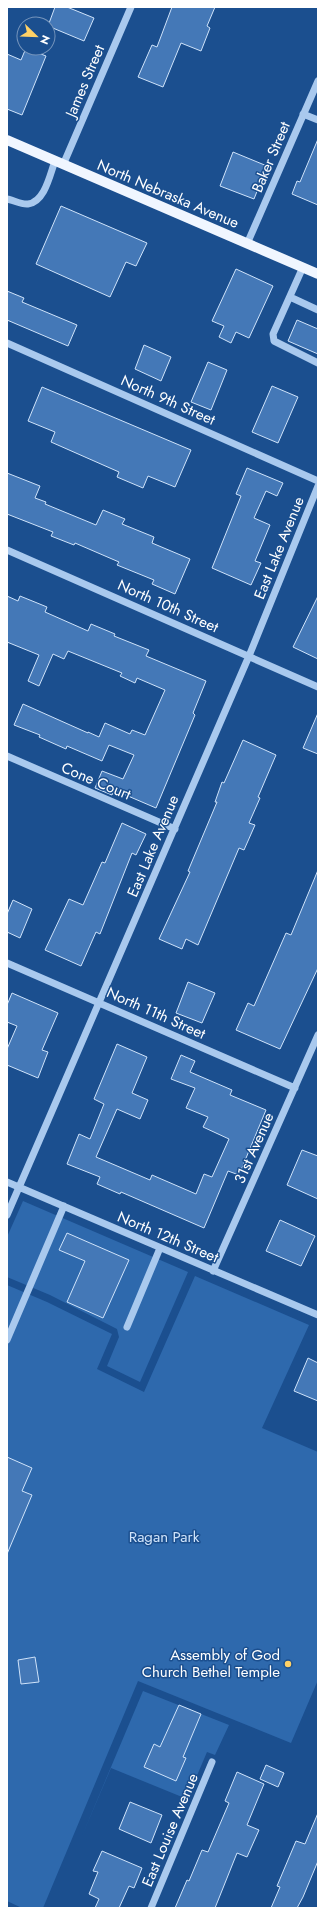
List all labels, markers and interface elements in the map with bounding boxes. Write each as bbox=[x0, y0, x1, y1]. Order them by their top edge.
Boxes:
north arrow bbox=[16, 16, 56, 56]
text: N bbox=[36, 33, 54, 47]
street label: James Street bbox=[59, 41, 110, 122]
street label: Baker Street bbox=[246, 118, 296, 196]
street label: North Nebraska Avenue bbox=[94, 154, 243, 234]
street label: North 9th Street bbox=[117, 369, 219, 431]
street label: East Lake Avenue bbox=[248, 493, 310, 603]
street label: North 10th Street bbox=[114, 574, 222, 638]
street label: Cone Court bbox=[58, 756, 135, 806]
street label: East Lake Avenue bbox=[122, 791, 185, 900]
street label: North 11th Street bbox=[103, 981, 209, 1045]
street label: 31st Avenue bbox=[229, 1109, 280, 1187]
street label: North 12th Street bbox=[114, 1206, 222, 1268]
park label: Ragan Park bbox=[129, 1526, 200, 1548]
place label: Assembly of God Church Bethel Temple bbox=[142, 1644, 280, 1683]
marker: Assembly of God Church Bethel Temple bbox=[283, 1659, 293, 1669]
street label: East Louise Avenue bbox=[136, 1770, 204, 1890]

